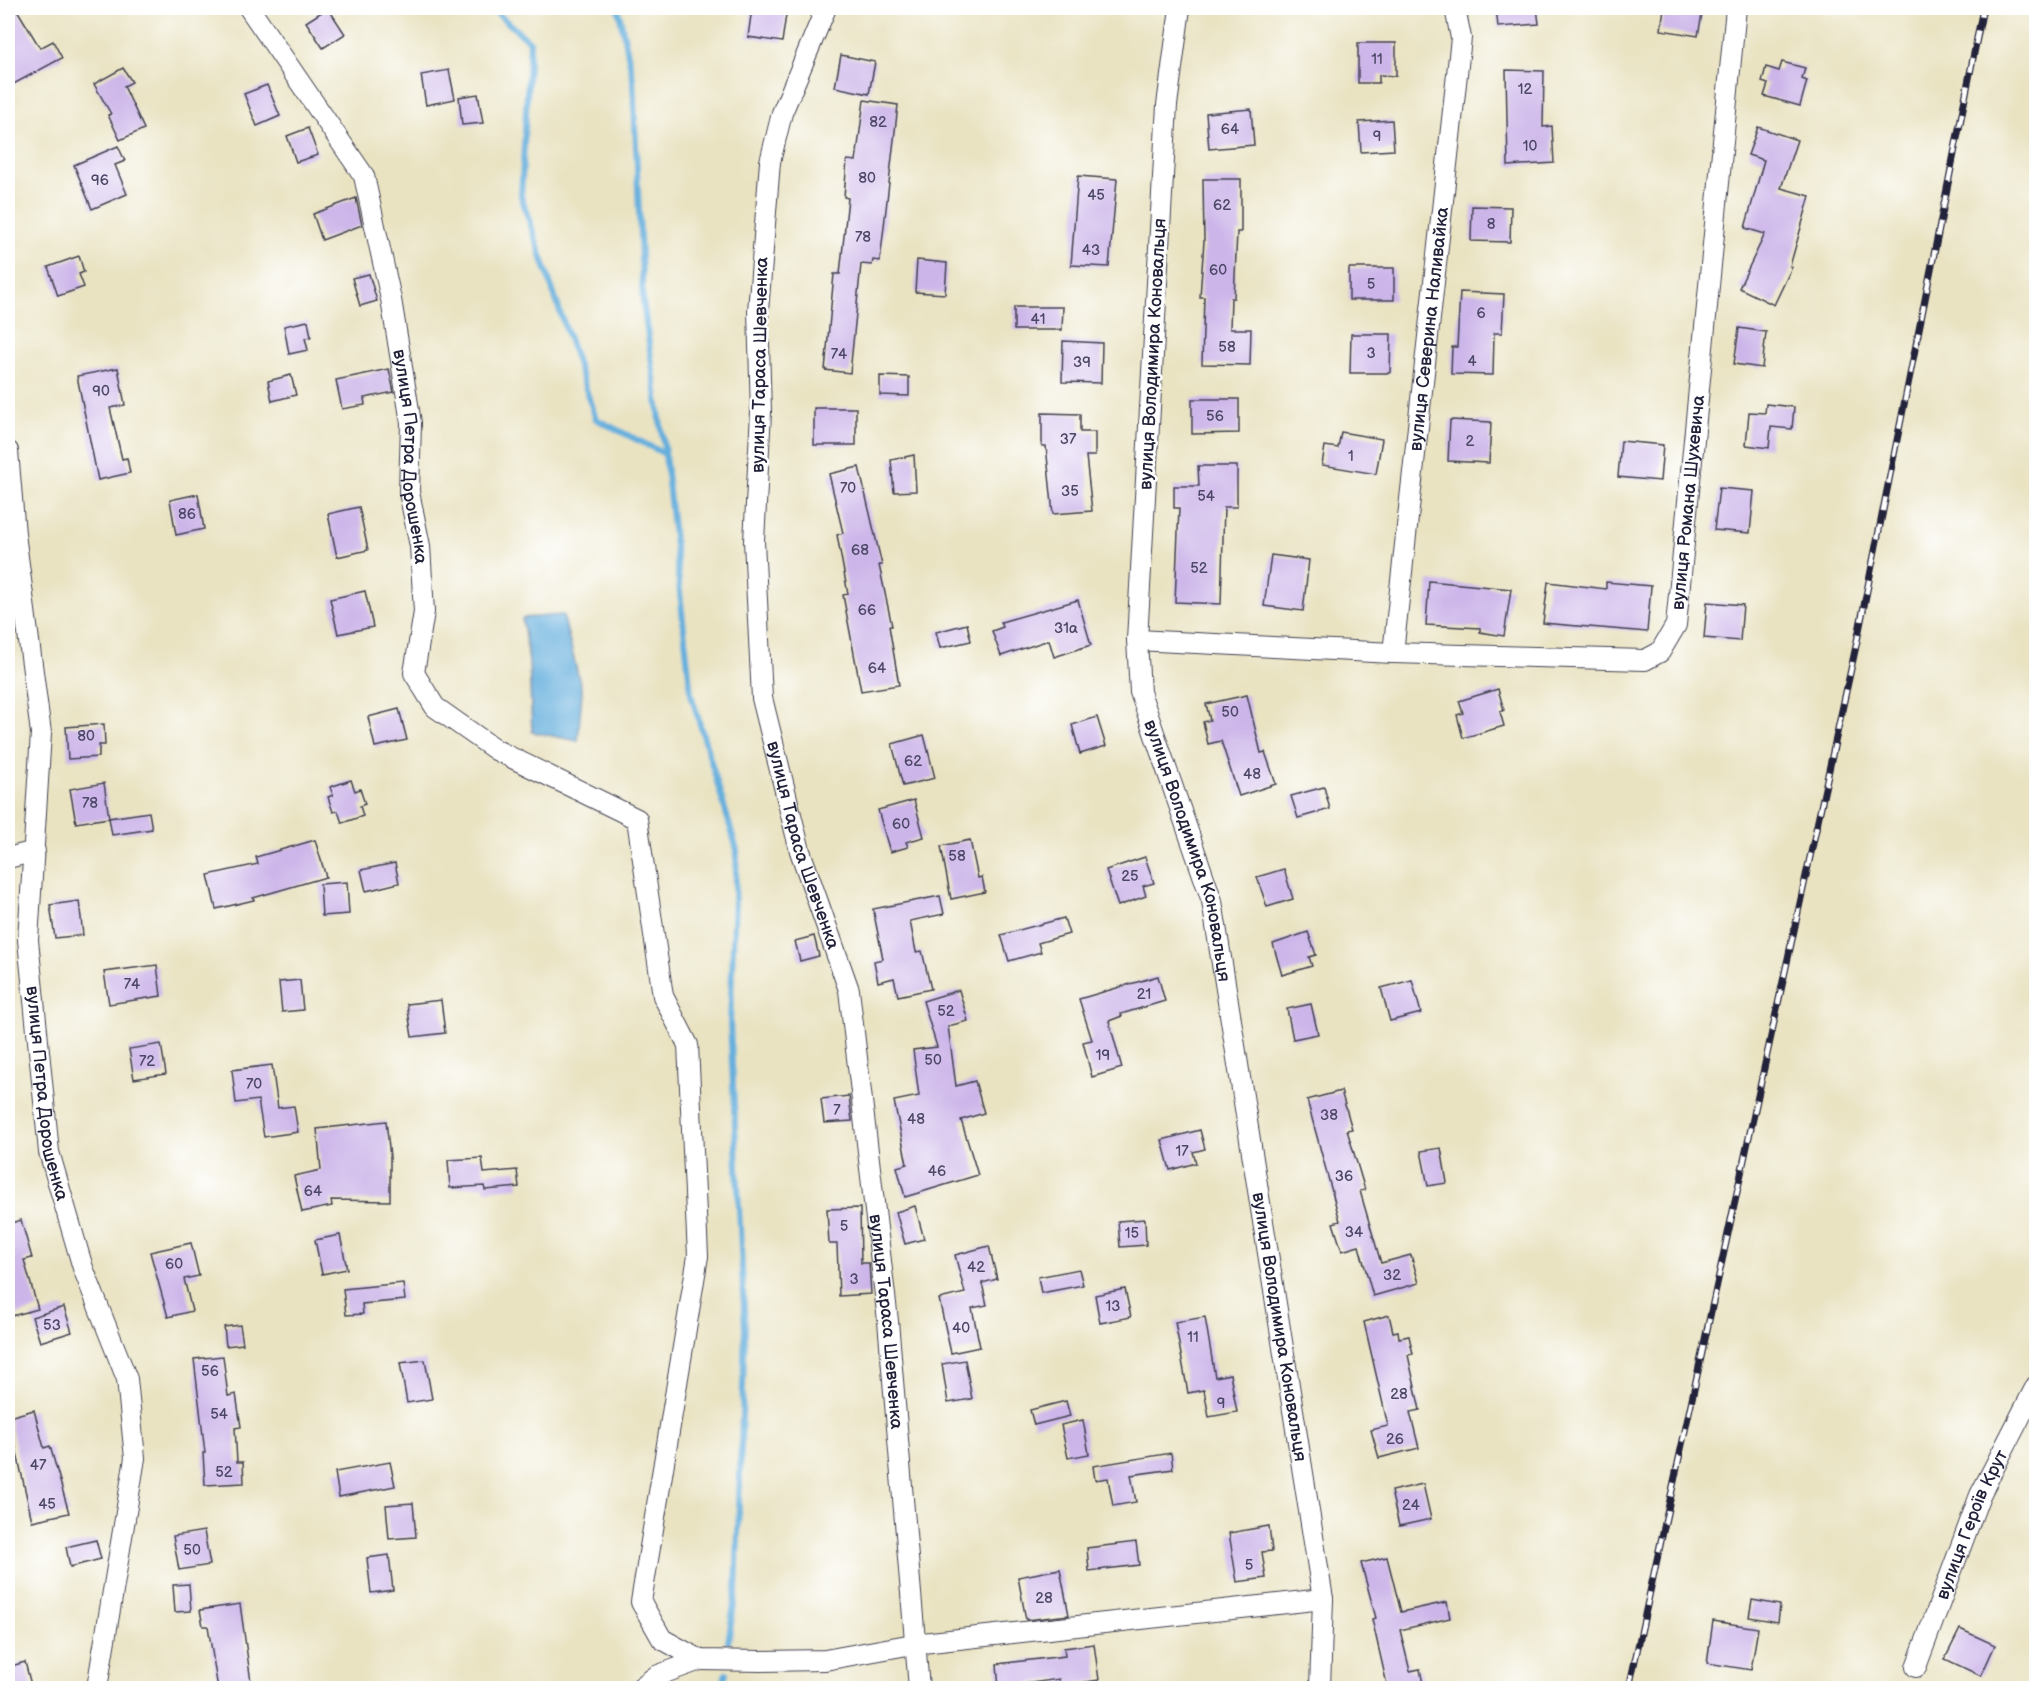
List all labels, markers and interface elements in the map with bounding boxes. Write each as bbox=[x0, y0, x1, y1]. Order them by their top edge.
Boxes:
house number: 11 bbox=[1371, 50, 1383, 69]
house number: 12 bbox=[1518, 80, 1532, 99]
house number: 82 bbox=[869, 113, 887, 132]
house number: 64 bbox=[1221, 120, 1239, 139]
house number: 9 bbox=[1373, 127, 1381, 146]
house number: 10 bbox=[1523, 137, 1537, 156]
house number: 80 bbox=[858, 169, 876, 188]
house number: 96 bbox=[91, 171, 109, 190]
house number: 45 bbox=[1087, 186, 1105, 205]
house number: 62 bbox=[1213, 196, 1231, 215]
street label: вулиця Северина Наливайка bbox=[1405, 205, 1453, 452]
house number: 8 bbox=[1487, 215, 1496, 234]
street label: вулиця Володимира Коновальця bbox=[1135, 218, 1171, 490]
house number: 78 bbox=[855, 228, 871, 247]
house number: 43 bbox=[1082, 241, 1100, 260]
street label: вулиця Тараса Шевченка bbox=[748, 257, 772, 473]
house number: 60 bbox=[1209, 261, 1227, 280]
house number: 5 bbox=[1367, 275, 1375, 294]
house number: 6 bbox=[1476, 304, 1486, 323]
house number: 41 bbox=[1031, 310, 1045, 329]
house number: 58 bbox=[1218, 338, 1236, 357]
house number: 3 bbox=[1366, 344, 1376, 363]
house number: 74 bbox=[831, 345, 847, 364]
street label: вулиця Петра Дорошенка bbox=[389, 348, 432, 565]
house number: 4 bbox=[1467, 352, 1477, 371]
house number: 39 bbox=[1073, 353, 1091, 372]
house number: 90 bbox=[92, 382, 110, 401]
street label: вулиця Романа Шухевича bbox=[1667, 394, 1709, 611]
house number: 56 bbox=[1206, 407, 1224, 426]
house number: 37 bbox=[1060, 430, 1077, 449]
house number: 2 bbox=[1466, 432, 1475, 451]
house number: 1 bbox=[1348, 447, 1354, 466]
house number: 70 bbox=[840, 479, 856, 498]
house number: 35 bbox=[1061, 482, 1079, 501]
house number: 54 bbox=[1197, 487, 1215, 506]
house number: 86 bbox=[178, 505, 196, 524]
house number: 68 bbox=[851, 541, 869, 560]
house number: 52 bbox=[1190, 559, 1208, 578]
house number: 66 bbox=[858, 601, 876, 620]
house number: 31а bbox=[1054, 619, 1078, 638]
house number: 64 bbox=[868, 659, 886, 678]
house number: 50 bbox=[1221, 703, 1239, 722]
street label: вулиця Володимира Коновальця bbox=[1140, 717, 1235, 983]
house number: 80 bbox=[77, 727, 95, 746]
street label: вулиця Тараса Шевченка bbox=[763, 739, 844, 952]
house number: 62 bbox=[904, 752, 922, 771]
house number: 48 bbox=[1243, 765, 1261, 784]
house number: 78 bbox=[82, 794, 98, 813]
house number: 60 bbox=[892, 815, 910, 834]
house number: 58 bbox=[948, 847, 966, 866]
house number: 25 bbox=[1121, 867, 1139, 886]
house number: 74 bbox=[124, 975, 140, 994]
street label: вулиця Петра Дорошенка bbox=[22, 985, 73, 1203]
house number: 21 bbox=[1137, 985, 1151, 1004]
house number: 52 bbox=[937, 1002, 955, 1021]
house number: 19 bbox=[1096, 1046, 1110, 1065]
house number: 50 bbox=[924, 1051, 942, 1070]
house number: 72 bbox=[139, 1052, 155, 1071]
house number: 70 bbox=[246, 1075, 262, 1094]
house number: 7 bbox=[833, 1101, 841, 1120]
house number: 38 bbox=[1320, 1106, 1338, 1125]
house number: 48 bbox=[907, 1110, 925, 1129]
house number: 17 bbox=[1175, 1142, 1189, 1161]
house number: 46 bbox=[928, 1162, 946, 1181]
house number: 36 bbox=[1335, 1167, 1353, 1186]
house number: 64 bbox=[304, 1182, 322, 1201]
street label: вулиця Володимира Коновальця bbox=[1248, 1191, 1311, 1463]
street label: вулиця Тараса Шевченка bbox=[865, 1213, 908, 1430]
house number: 5 bbox=[840, 1217, 848, 1236]
house number: 34 bbox=[1345, 1223, 1363, 1242]
house number: 15 bbox=[1125, 1224, 1139, 1243]
house number: 60 bbox=[165, 1255, 183, 1274]
house number: 42 bbox=[967, 1258, 985, 1277]
house number: 32 bbox=[1383, 1266, 1401, 1285]
house number: 3 bbox=[849, 1270, 859, 1289]
house number: 13 bbox=[1105, 1297, 1121, 1316]
house number: 53 bbox=[43, 1316, 61, 1335]
house number: 40 bbox=[952, 1319, 970, 1338]
house number: 11 bbox=[1187, 1328, 1199, 1347]
house number: 56 bbox=[201, 1362, 219, 1381]
house number: 28 bbox=[1390, 1385, 1408, 1404]
house number: 9 bbox=[1217, 1394, 1225, 1413]
house number: 54 bbox=[210, 1405, 228, 1424]
house number: 26 bbox=[1386, 1430, 1404, 1449]
street label: вулиця Героїв Крут bbox=[1932, 1446, 2012, 1602]
house number: 47 bbox=[30, 1456, 47, 1475]
house number: 52 bbox=[215, 1463, 233, 1482]
house number: 45 bbox=[38, 1495, 56, 1514]
house number: 24 bbox=[1402, 1496, 1420, 1515]
house number: 50 bbox=[183, 1541, 201, 1560]
house number: 5 bbox=[1245, 1556, 1253, 1575]
house number: 28 bbox=[1035, 1589, 1053, 1608]

